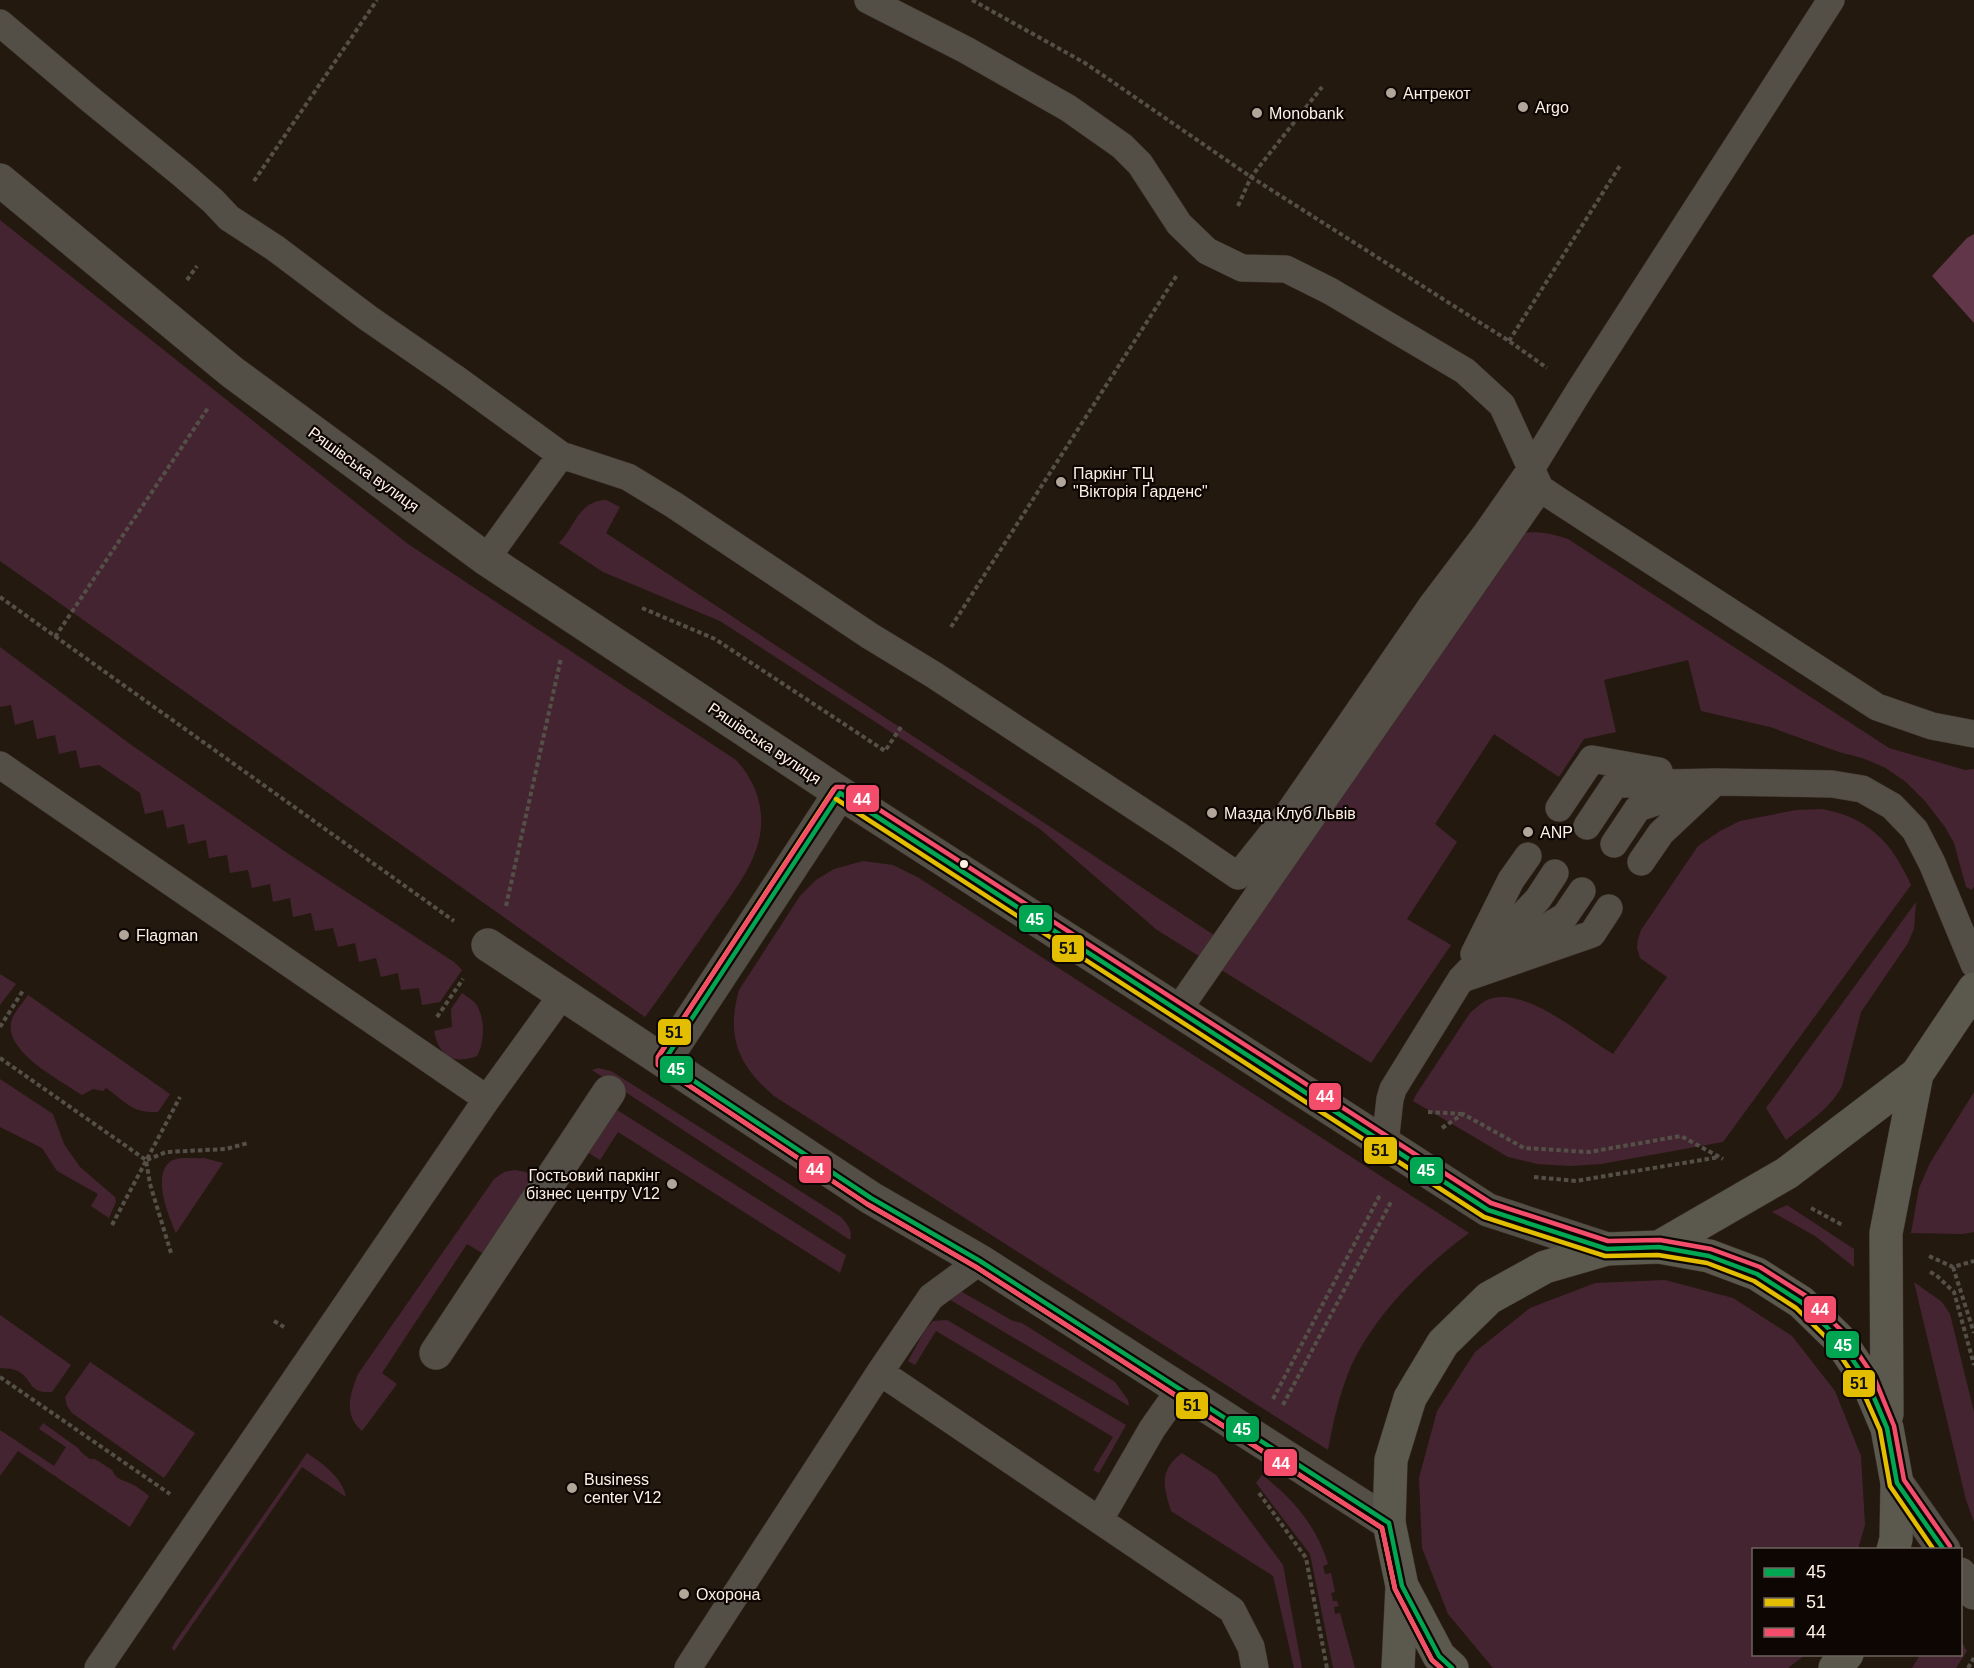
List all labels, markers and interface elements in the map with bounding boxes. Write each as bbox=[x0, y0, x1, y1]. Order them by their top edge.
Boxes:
place label: Антрекот bbox=[1403, 85, 1471, 102]
marker: Антрекот bbox=[1384, 86, 1398, 100]
place label: Argo bbox=[1535, 99, 1569, 116]
marker: Argo bbox=[1516, 100, 1530, 114]
place label: Monobank bbox=[1269, 105, 1345, 122]
marker: Monobank bbox=[1250, 106, 1264, 120]
street label: Ряшівська вулиця bbox=[305, 424, 422, 515]
place label: Паркінг ТЦ "Вікторія Ґарденс" bbox=[1073, 465, 1208, 500]
marker: Паркінг ТЦ "Вікторія Ґарденс" bbox=[1054, 475, 1068, 489]
street label: Ряшівська вулиця bbox=[705, 699, 824, 787]
line badge: 44 bbox=[845, 784, 880, 813]
text: 44 bbox=[853, 791, 871, 808]
place label: Мазда Клуб Львів bbox=[1224, 805, 1356, 822]
marker: Мазда Клуб Львів bbox=[1205, 806, 1219, 820]
place label: ANP bbox=[1540, 824, 1573, 841]
marker: ANP bbox=[1521, 825, 1535, 839]
unlabelled marker bbox=[958, 858, 970, 870]
line badge: 45 bbox=[1018, 904, 1053, 933]
text: 45 bbox=[1026, 911, 1044, 928]
place label: Flagman bbox=[136, 927, 198, 944]
marker: Flagman bbox=[117, 928, 131, 942]
line badge: 51 bbox=[1051, 934, 1085, 963]
text: 51 bbox=[1059, 940, 1077, 957]
line badge: 51 bbox=[657, 1018, 692, 1046]
text: 51 bbox=[665, 1024, 683, 1041]
line badge: 45 bbox=[659, 1055, 694, 1084]
text: 45 bbox=[667, 1061, 685, 1078]
line badge: 44 bbox=[1308, 1082, 1342, 1111]
text: 44 bbox=[1316, 1088, 1334, 1105]
line badge: 51 bbox=[1363, 1136, 1398, 1165]
text: 51 bbox=[1371, 1142, 1389, 1159]
line badge: 44 bbox=[798, 1155, 832, 1184]
line badge: 45 bbox=[1409, 1156, 1444, 1185]
text: 44 bbox=[806, 1161, 824, 1178]
text: 45 bbox=[1417, 1162, 1435, 1179]
place label: Гостьовий паркінг бізнес центру V12 bbox=[526, 1167, 660, 1202]
marker: Гостьовий паркінг бізнес центру V12 bbox=[665, 1177, 679, 1191]
line badge: 44 bbox=[1803, 1295, 1837, 1324]
text: 44 bbox=[1811, 1301, 1829, 1318]
line badge: 45 bbox=[1825, 1330, 1860, 1359]
text: 45 bbox=[1834, 1337, 1852, 1354]
line badge: 51 bbox=[1842, 1369, 1876, 1398]
text: 51 bbox=[1850, 1375, 1868, 1392]
line badge: 51 bbox=[1175, 1391, 1209, 1420]
text: 51 bbox=[1183, 1397, 1201, 1414]
line badge: 45 bbox=[1225, 1415, 1260, 1443]
text: 45 bbox=[1233, 1421, 1251, 1438]
line badge: 44 bbox=[1263, 1448, 1298, 1477]
text: 44 bbox=[1272, 1455, 1290, 1472]
place label: Business center V12 bbox=[584, 1471, 661, 1506]
marker: Business center V12 bbox=[565, 1481, 579, 1495]
legend bbox=[1752, 1548, 1962, 1656]
text: 45 bbox=[1806, 1562, 1826, 1582]
place label: Охорона bbox=[696, 1586, 761, 1603]
marker: Охорона bbox=[677, 1587, 691, 1601]
text: 51 bbox=[1806, 1592, 1826, 1612]
text: 44 bbox=[1806, 1622, 1826, 1642]

